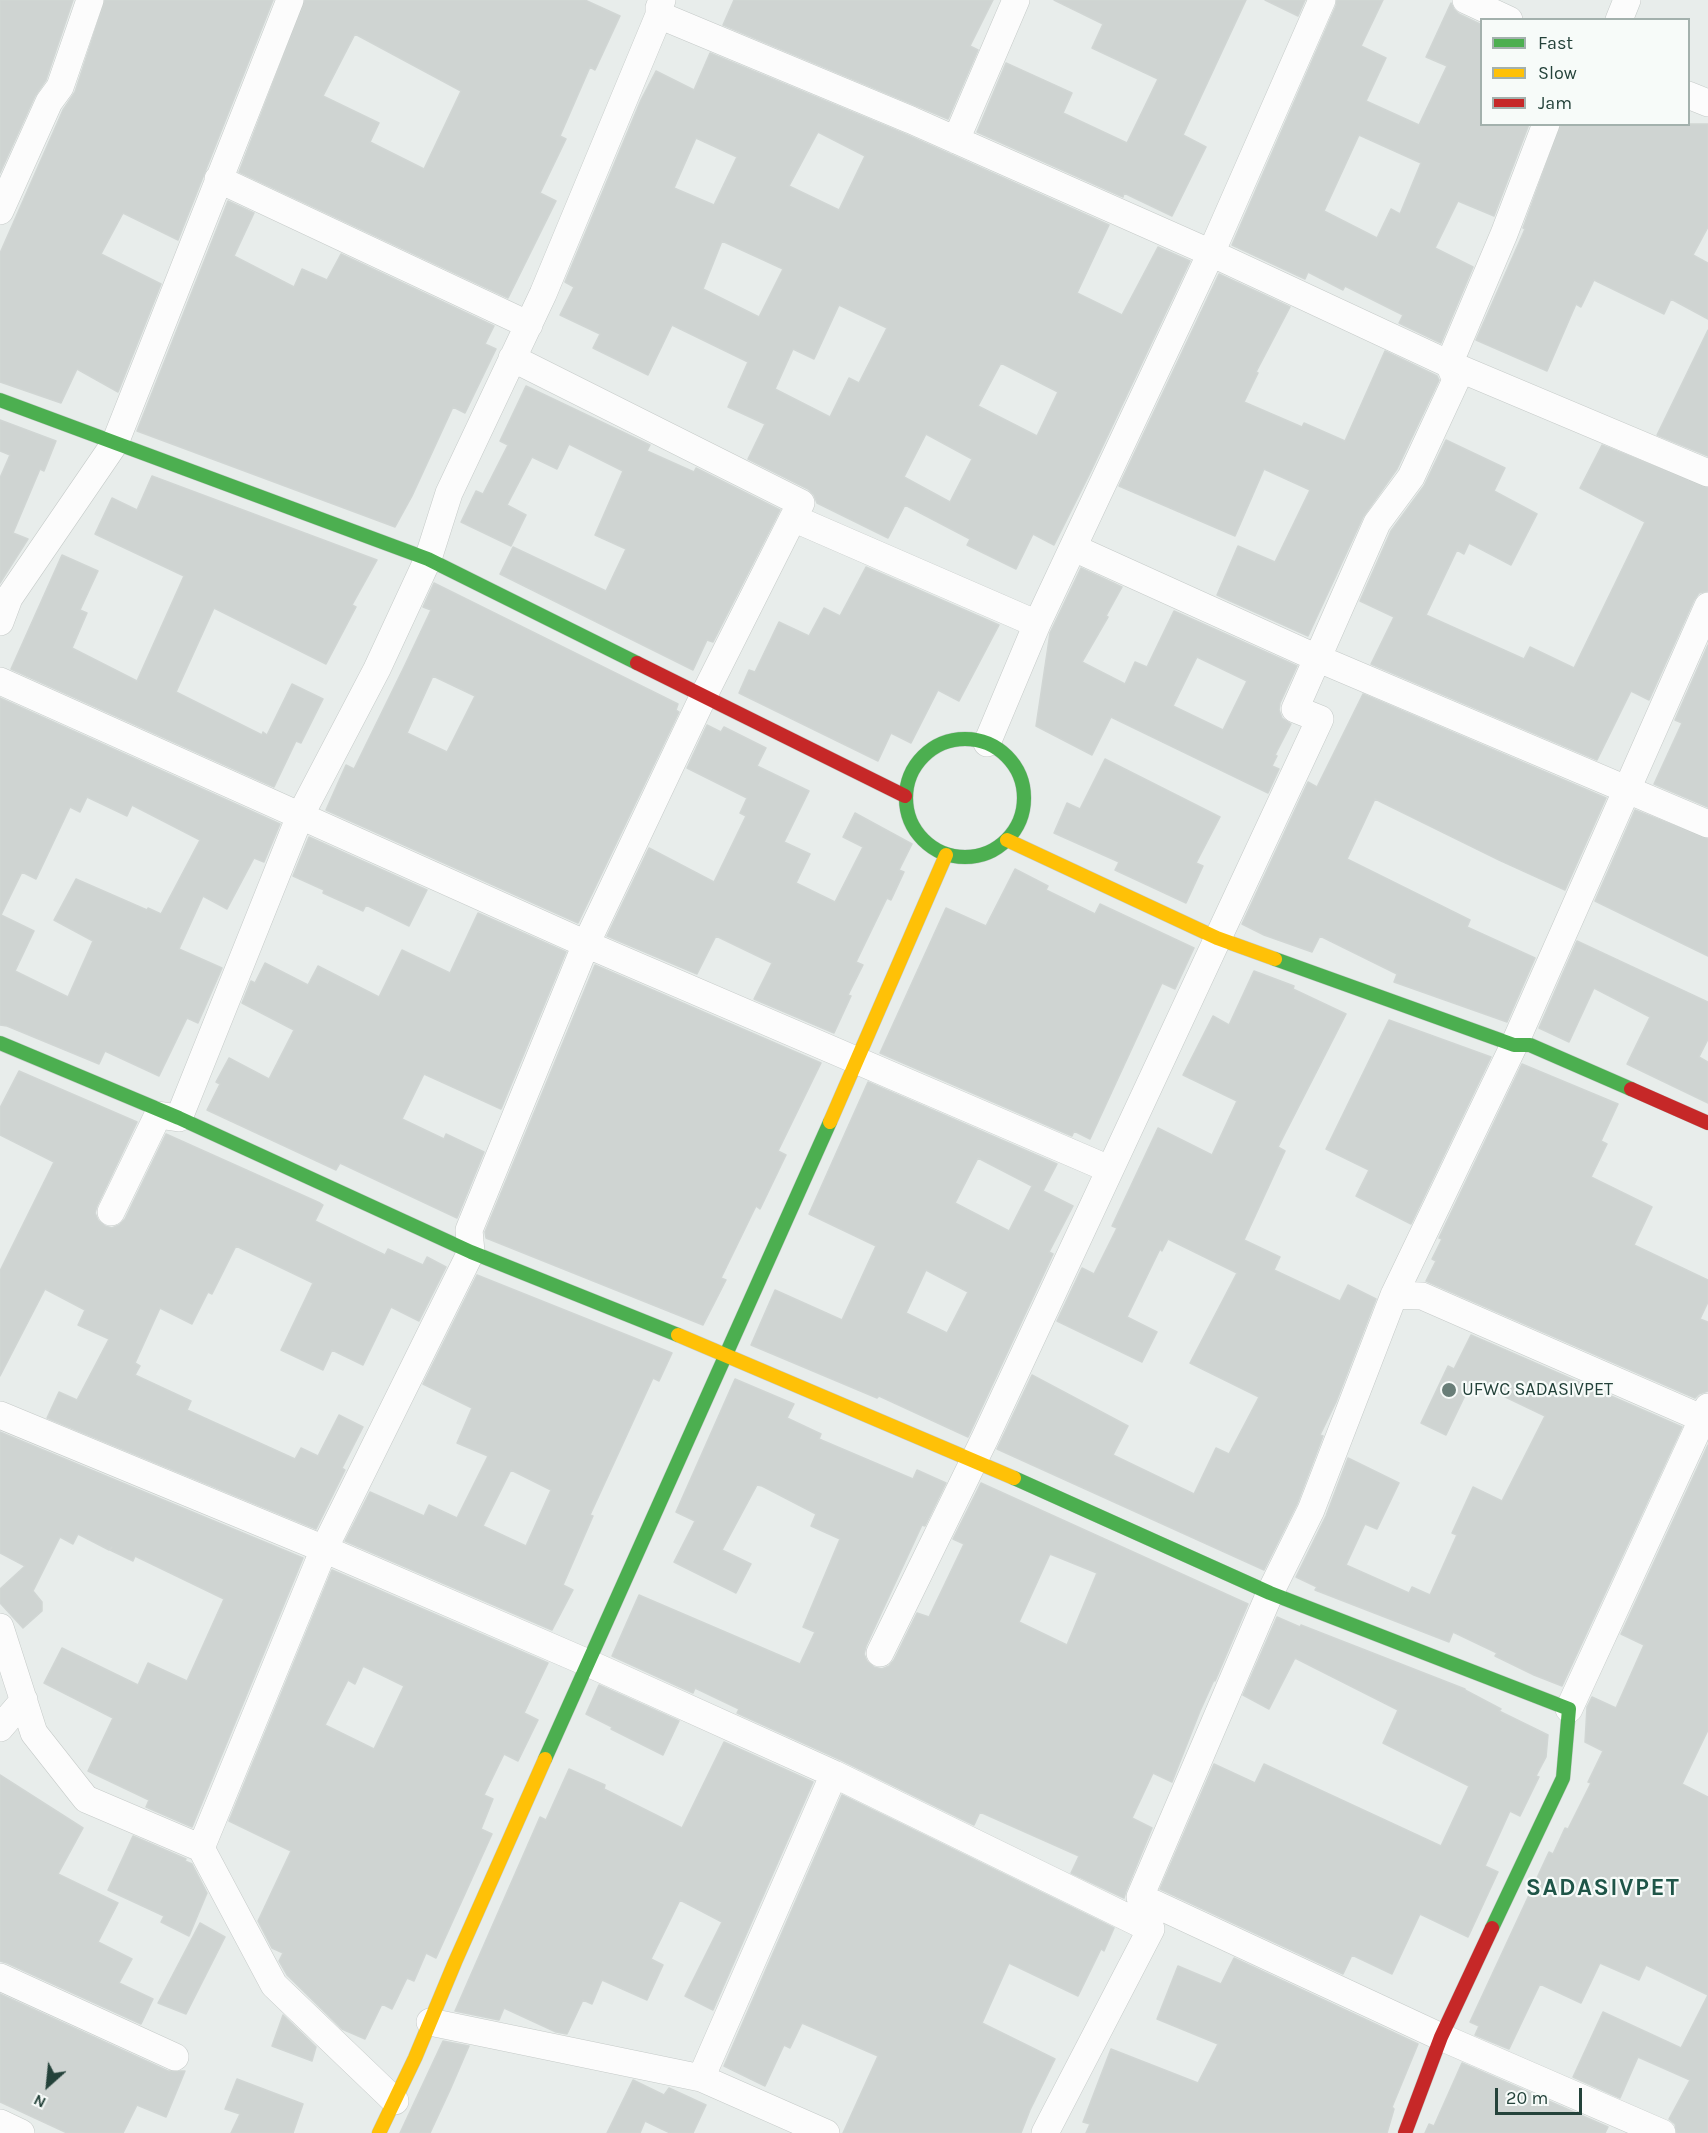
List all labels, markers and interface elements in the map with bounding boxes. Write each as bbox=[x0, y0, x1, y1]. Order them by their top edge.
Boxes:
legend bbox=[1480, 18, 1690, 126]
text: Fast bbox=[1538, 32, 1573, 54]
text: Slow bbox=[1538, 62, 1577, 84]
text: Jam bbox=[1538, 92, 1572, 114]
place label: UFWC SADASIVPET bbox=[1462, 1379, 1613, 1401]
marker: UFWC SADASIVPET bbox=[1440, 1381, 1458, 1399]
district label: SADASIVPET bbox=[1526, 1874, 1680, 1902]
north arrow bbox=[18, 2055, 78, 2115]
scale bar bbox=[1498, 2076, 1585, 2114]
text: 20 m bbox=[1506, 2087, 1548, 2109]
text: N bbox=[30, 2090, 49, 2113]

